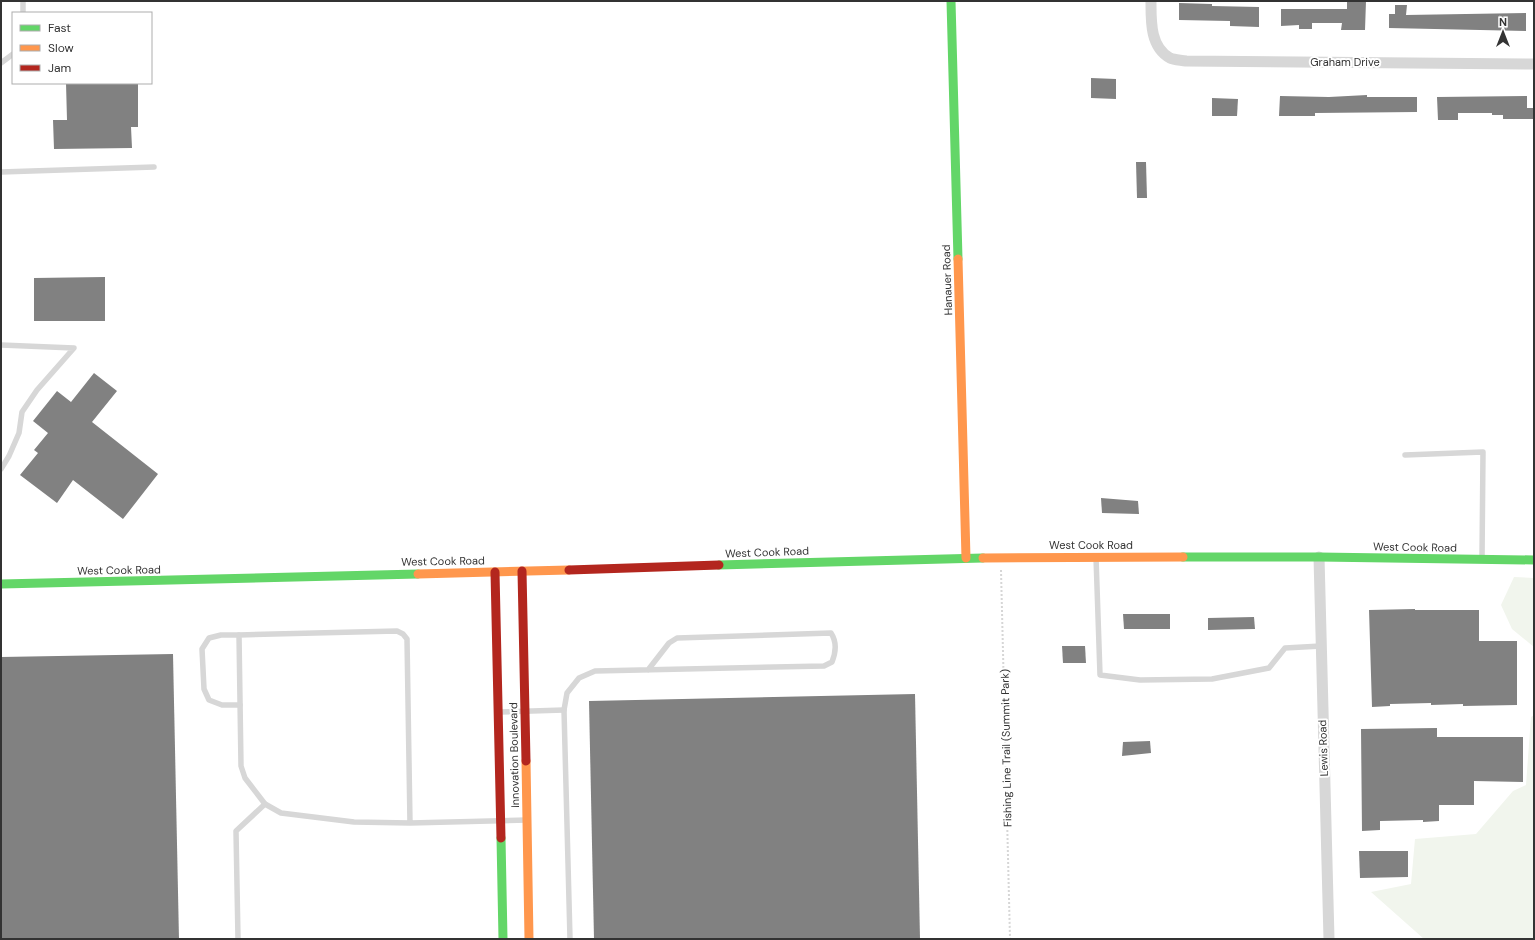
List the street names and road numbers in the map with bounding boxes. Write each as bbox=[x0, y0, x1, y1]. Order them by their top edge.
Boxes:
street label: Graham Drive bbox=[1310, 55, 1380, 69]
street label: Hanauer Road bbox=[939, 244, 955, 316]
street label: West Cook Road bbox=[1049, 538, 1133, 552]
street label: West Cook Road bbox=[1373, 539, 1457, 555]
street label: West Cook Road bbox=[725, 544, 809, 560]
street label: West Cook Road bbox=[401, 553, 485, 569]
street label: West Cook Road bbox=[77, 562, 161, 578]
street label: Fishing Line Trail (Summit Park) bbox=[998, 669, 1014, 827]
street label: Innovation Boulevard bbox=[506, 702, 522, 808]
street label: Lewis Road bbox=[1315, 719, 1331, 777]

